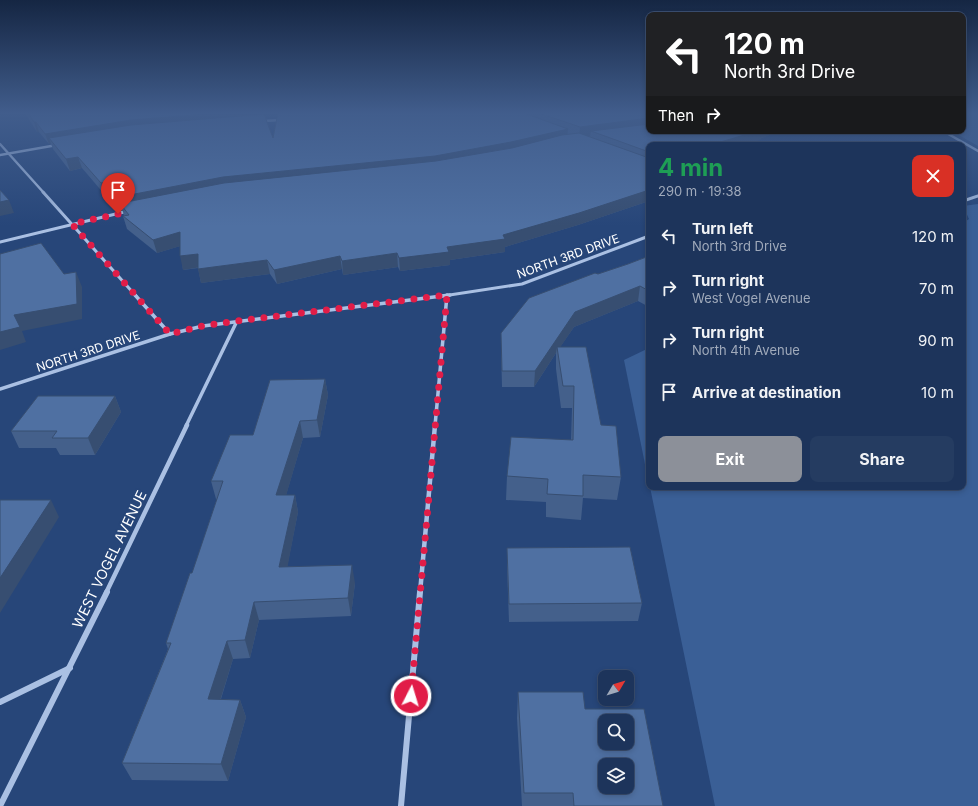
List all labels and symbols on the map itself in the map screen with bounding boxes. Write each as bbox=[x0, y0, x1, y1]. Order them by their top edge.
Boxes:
pin bbox=[101, 173, 135, 214]
street label: NORTH 3RD DRIVE bbox=[515, 230, 621, 282]
street label: NORTH 3RD DRIVE bbox=[34, 327, 142, 375]
street label: WEST VOGEL AVENUE bbox=[68, 487, 150, 631]
north arrow bbox=[598, 670, 634, 706]
position arrow bbox=[390, 675, 432, 717]

